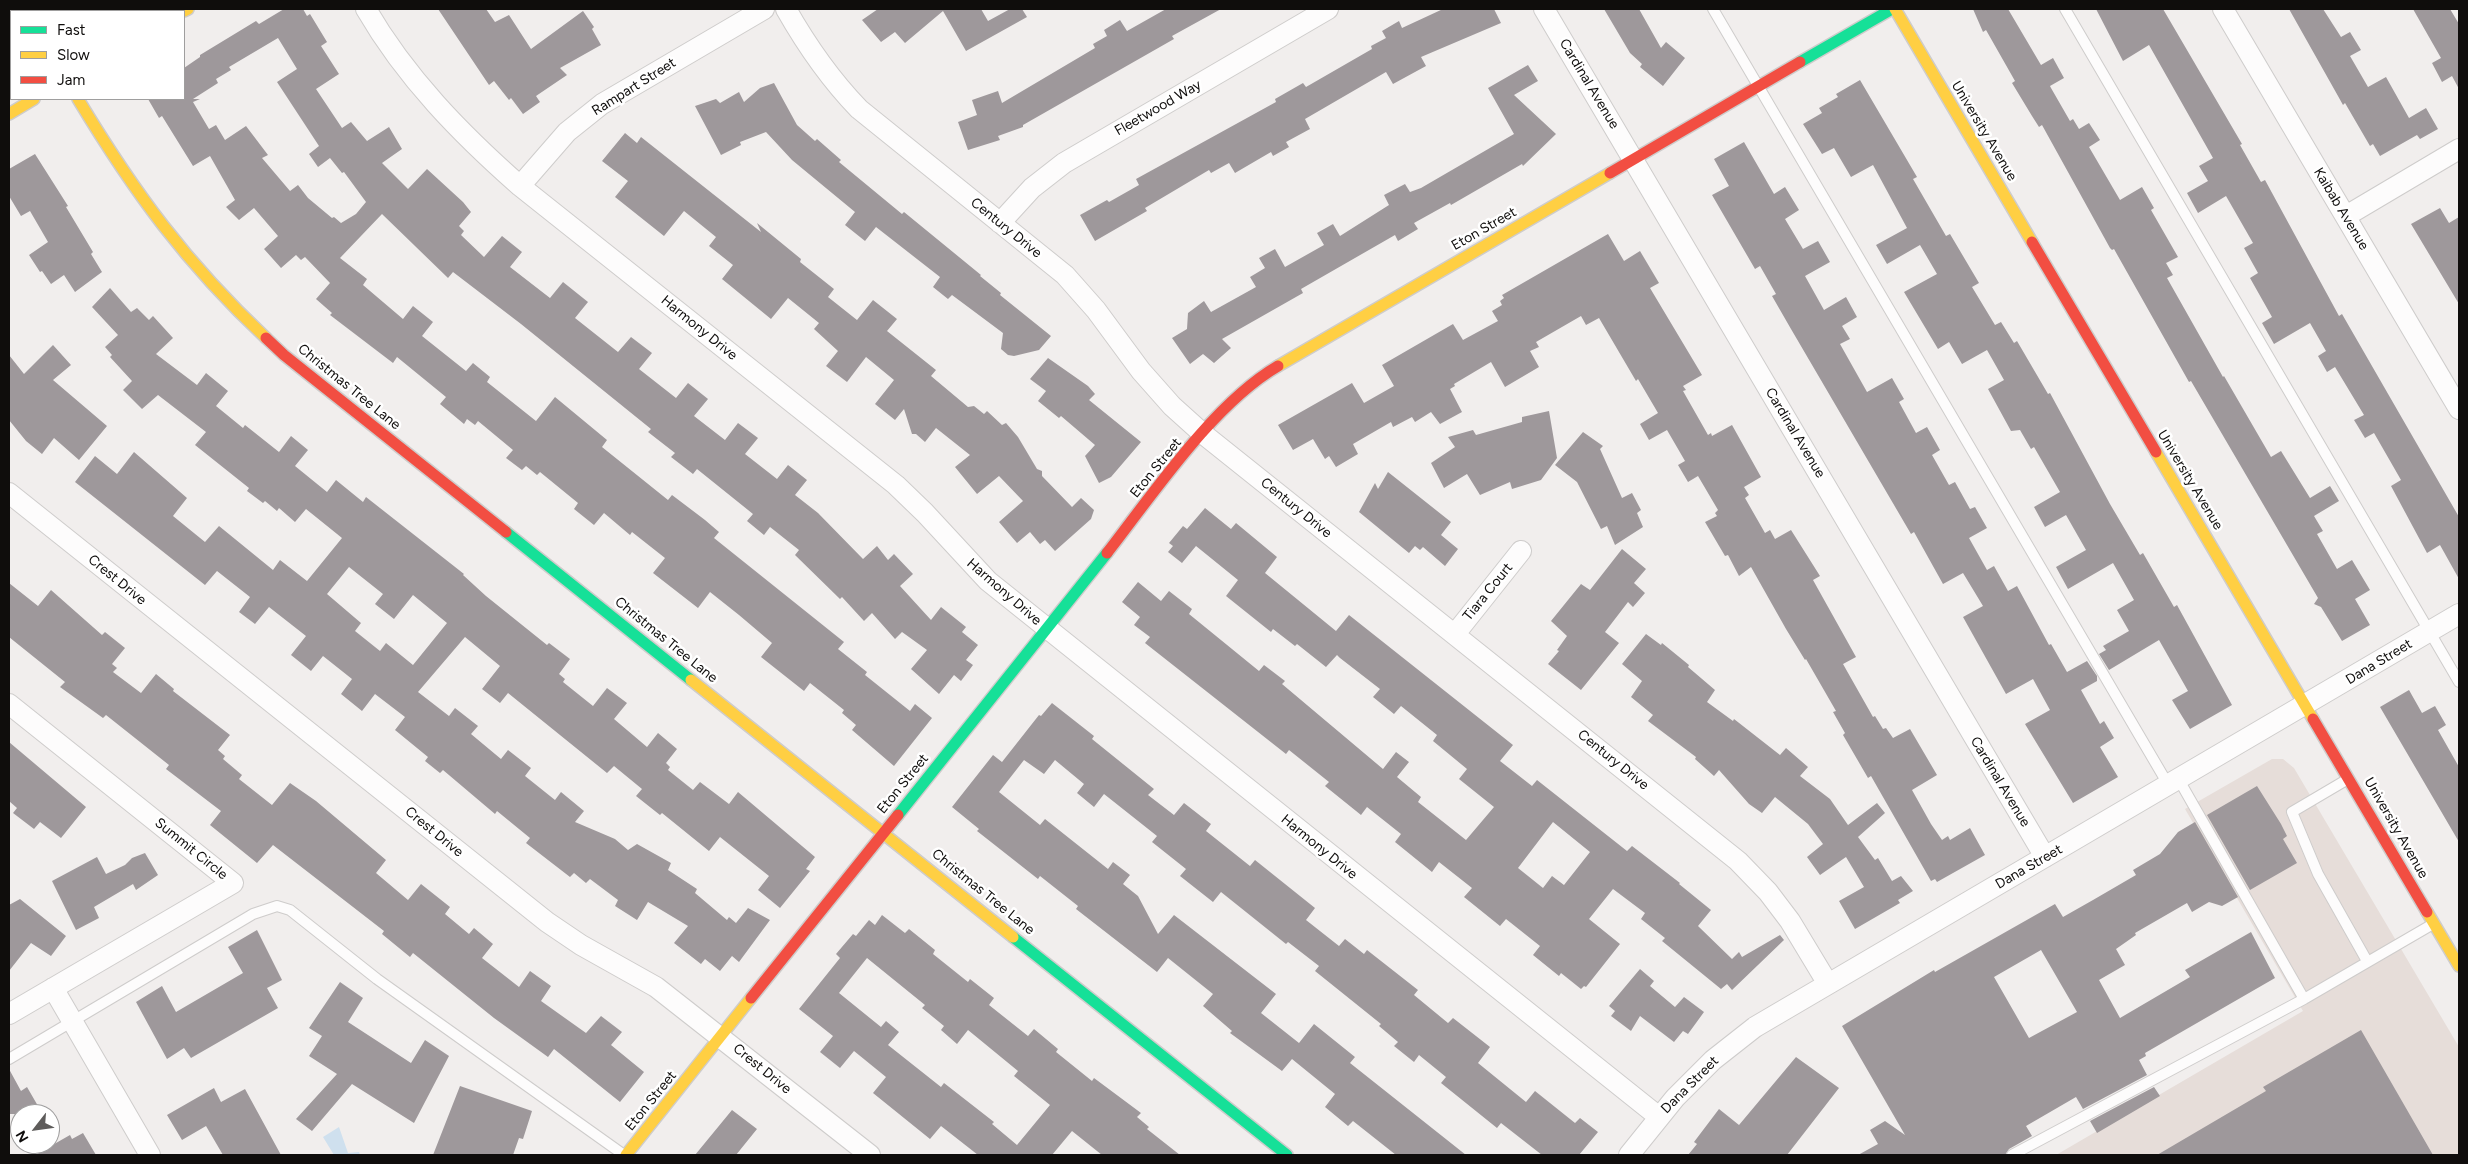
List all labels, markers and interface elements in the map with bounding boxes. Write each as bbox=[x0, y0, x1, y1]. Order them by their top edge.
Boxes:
legend bbox=[10, 10, 185, 100]
text: Fast bbox=[57, 21, 85, 39]
street label: Cardinal Avenue bbox=[1555, 36, 1623, 132]
text: Slow bbox=[57, 46, 90, 64]
street label: Rampart Street bbox=[589, 54, 679, 120]
text: Jam bbox=[57, 71, 85, 89]
street label: Fleetwood Way bbox=[1112, 76, 1204, 140]
street label: University Avenue bbox=[1948, 78, 2020, 184]
street label: Kaibab Avenue bbox=[2310, 165, 2372, 253]
street label: Century Drive bbox=[967, 194, 1045, 262]
street label: Eton Street bbox=[1449, 204, 1519, 254]
street label: Harmony Drive bbox=[657, 292, 741, 364]
street label: Christmas Tree Lane bbox=[294, 340, 404, 434]
street label: Cardinal Avenue bbox=[1761, 385, 1829, 481]
street label: University Avenue bbox=[2154, 427, 2226, 533]
street label: Eton Street bbox=[1127, 435, 1185, 501]
street label: Century Drive bbox=[1257, 474, 1335, 542]
street label: Crest Drive bbox=[84, 551, 150, 609]
street label: Harmony Drive bbox=[963, 555, 1045, 629]
street label: Tiara Court bbox=[1460, 560, 1516, 624]
street label: Christmas Tree Lane bbox=[611, 593, 721, 687]
street label: Dana Street bbox=[2343, 636, 2415, 688]
street label: Century Drive bbox=[1574, 726, 1652, 794]
street label: Cardinal Avenue bbox=[1966, 734, 2034, 830]
street label: Eton Street bbox=[874, 751, 932, 817]
street label: University Avenue bbox=[2360, 775, 2432, 881]
street label: Crest Drive bbox=[401, 803, 467, 861]
street label: Harmony Drive bbox=[1277, 811, 1361, 883]
street label: Summit Circle bbox=[151, 815, 231, 883]
street label: Dana Street bbox=[1993, 841, 2065, 893]
street label: Christmas Tree Lane bbox=[928, 845, 1038, 939]
street label: Crest Drive bbox=[729, 1040, 795, 1098]
street label: Dana Street bbox=[1658, 1053, 1722, 1117]
street label: Eton Street bbox=[622, 1068, 680, 1134]
north arrow bbox=[10, 1104, 60, 1154]
text: N bbox=[12, 1127, 33, 1145]

